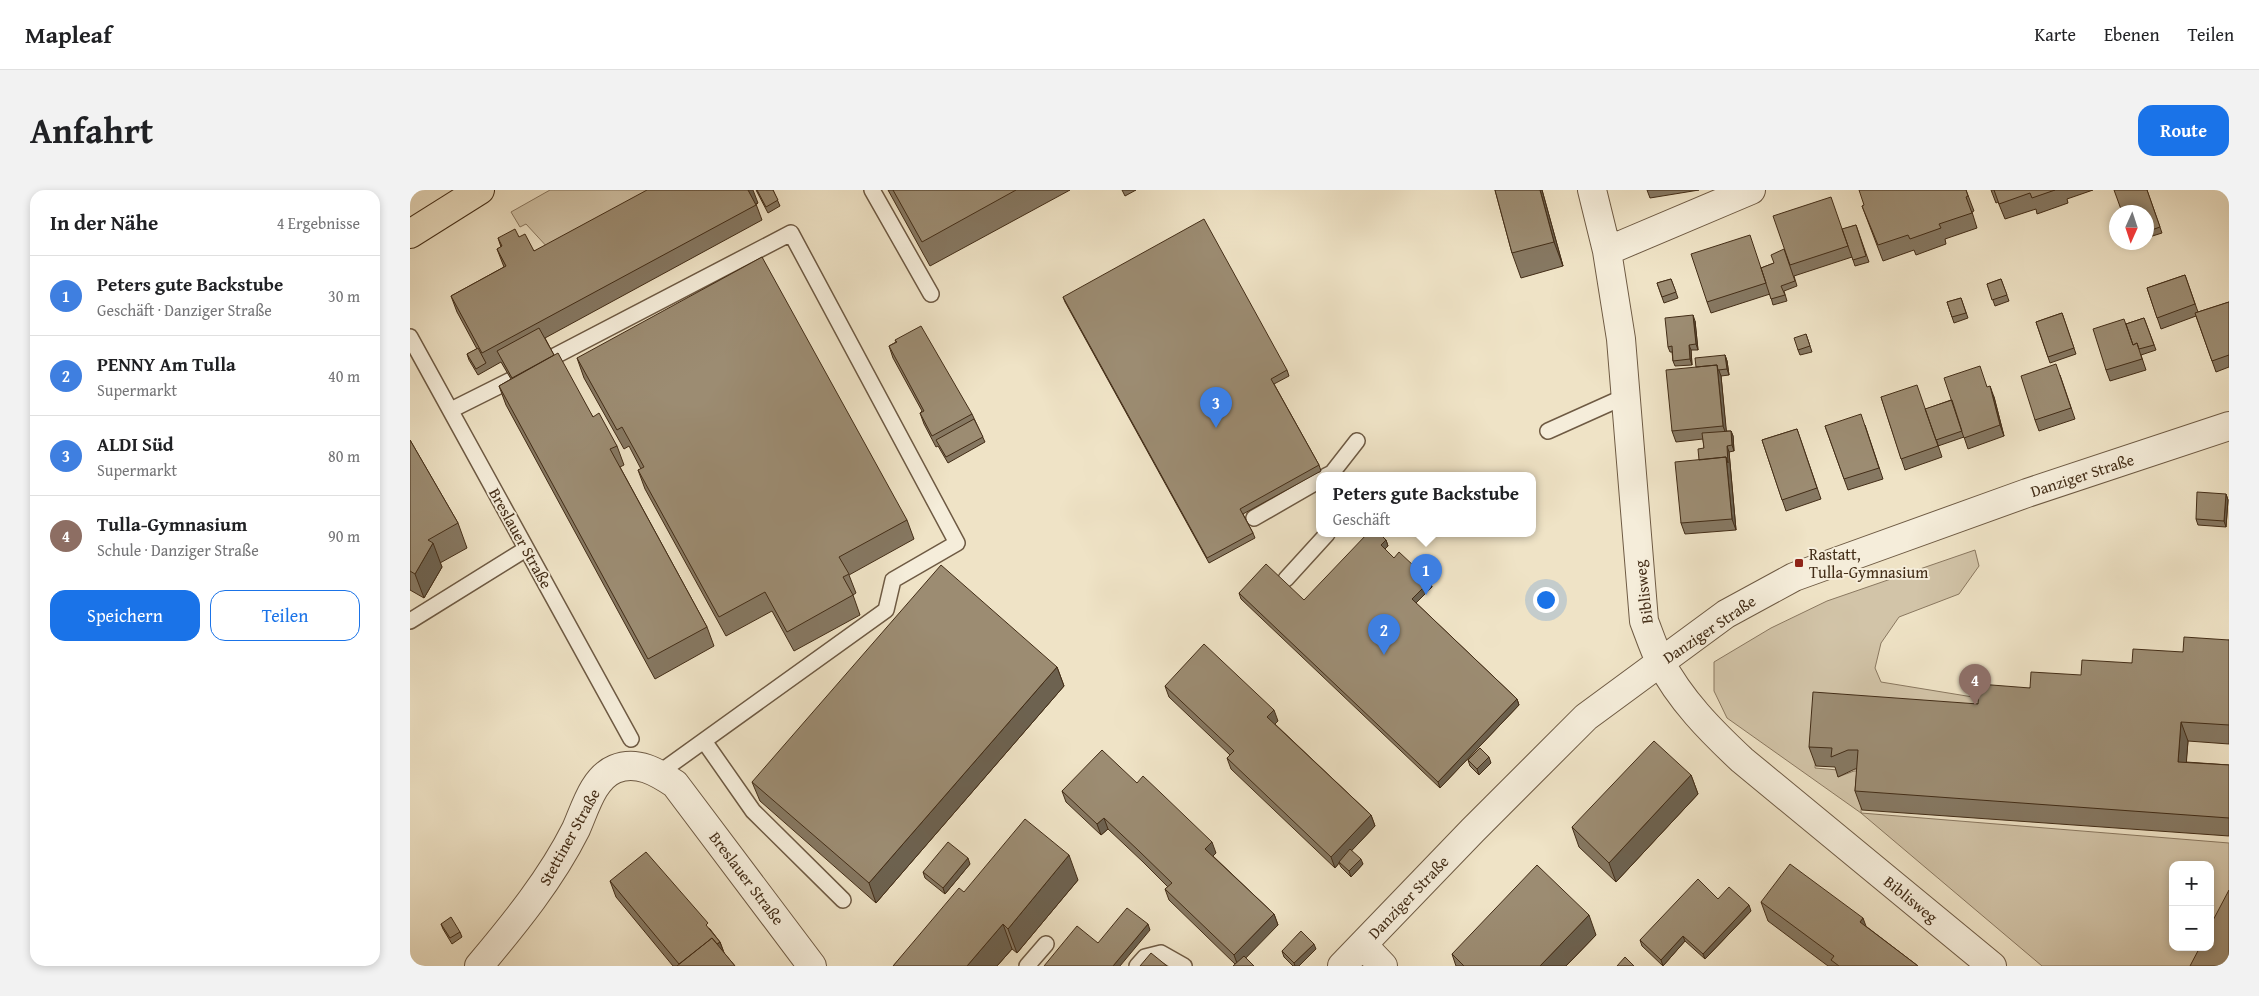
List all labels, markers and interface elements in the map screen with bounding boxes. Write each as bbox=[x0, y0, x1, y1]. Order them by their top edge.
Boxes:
text: Mapleaf bbox=[25, 17, 112, 52]
text: Karte bbox=[2035, 21, 2076, 48]
text: Ebenen bbox=[2104, 21, 2160, 48]
text: Teilen bbox=[2188, 21, 2234, 48]
text: Anfahrt bbox=[30, 105, 153, 156]
button: Route bbox=[2138, 105, 2229, 156]
north arrow bbox=[2109, 205, 2154, 250]
text: In der Nähe bbox=[50, 207, 158, 238]
text: 4 Ergebnisse bbox=[277, 211, 360, 235]
text: Peters gute Backstube bbox=[97, 270, 283, 298]
text: 1 bbox=[62, 284, 70, 308]
text: 30 m bbox=[328, 284, 360, 308]
text: Geschäft · Danziger Straße bbox=[97, 298, 272, 322]
text: PENNY Am Tulla bbox=[97, 350, 236, 378]
text: 2 bbox=[62, 364, 70, 388]
text: 40 m bbox=[328, 364, 360, 388]
text: Supermarkt bbox=[97, 378, 177, 402]
pin: 3 bbox=[1200, 387, 1232, 428]
text: ALDI Süd bbox=[97, 430, 174, 458]
text: 3 bbox=[62, 444, 70, 468]
text: 80 m bbox=[328, 444, 360, 468]
street label: Danziger Straße bbox=[2027, 447, 2137, 503]
text: Supermarkt bbox=[97, 458, 177, 482]
popup bbox=[1316, 472, 1536, 537]
text: Peters gute Backstube bbox=[1333, 479, 1519, 507]
street label: Breslauer Straße bbox=[483, 483, 559, 593]
text: Geschäft bbox=[1333, 507, 1390, 531]
text: Tulla-Gymnasium bbox=[97, 510, 247, 538]
text: 4 bbox=[62, 524, 70, 548]
text: 90 m bbox=[328, 524, 360, 548]
text: Schule · Danziger Straße bbox=[97, 538, 259, 562]
place label: Rastatt, Tulla-Gymnasium bbox=[1809, 542, 1928, 584]
pin: 1 bbox=[1410, 554, 1442, 595]
marker: Rastatt, Tulla-Gymnasium bbox=[1793, 557, 1805, 569]
street label: Biblisweg bbox=[1627, 559, 1659, 625]
your location bbox=[1533, 587, 1559, 613]
street label: Danziger Straße bbox=[1658, 589, 1760, 669]
button: Speichern bbox=[50, 590, 200, 641]
button: Teilen bbox=[210, 590, 360, 641]
pin: 2 bbox=[1368, 614, 1400, 655]
pin: 4 bbox=[1959, 664, 1991, 705]
street label: Stettiner Straße bbox=[532, 784, 606, 890]
street label: Breslauer Straße bbox=[704, 826, 790, 930]
street label: Danziger Straße bbox=[1362, 850, 1454, 944]
map controls bbox=[2169, 861, 2214, 951]
button: + bbox=[2169, 861, 2214, 906]
street label: Biblisweg bbox=[1879, 870, 1943, 928]
button: − bbox=[2169, 906, 2214, 951]

